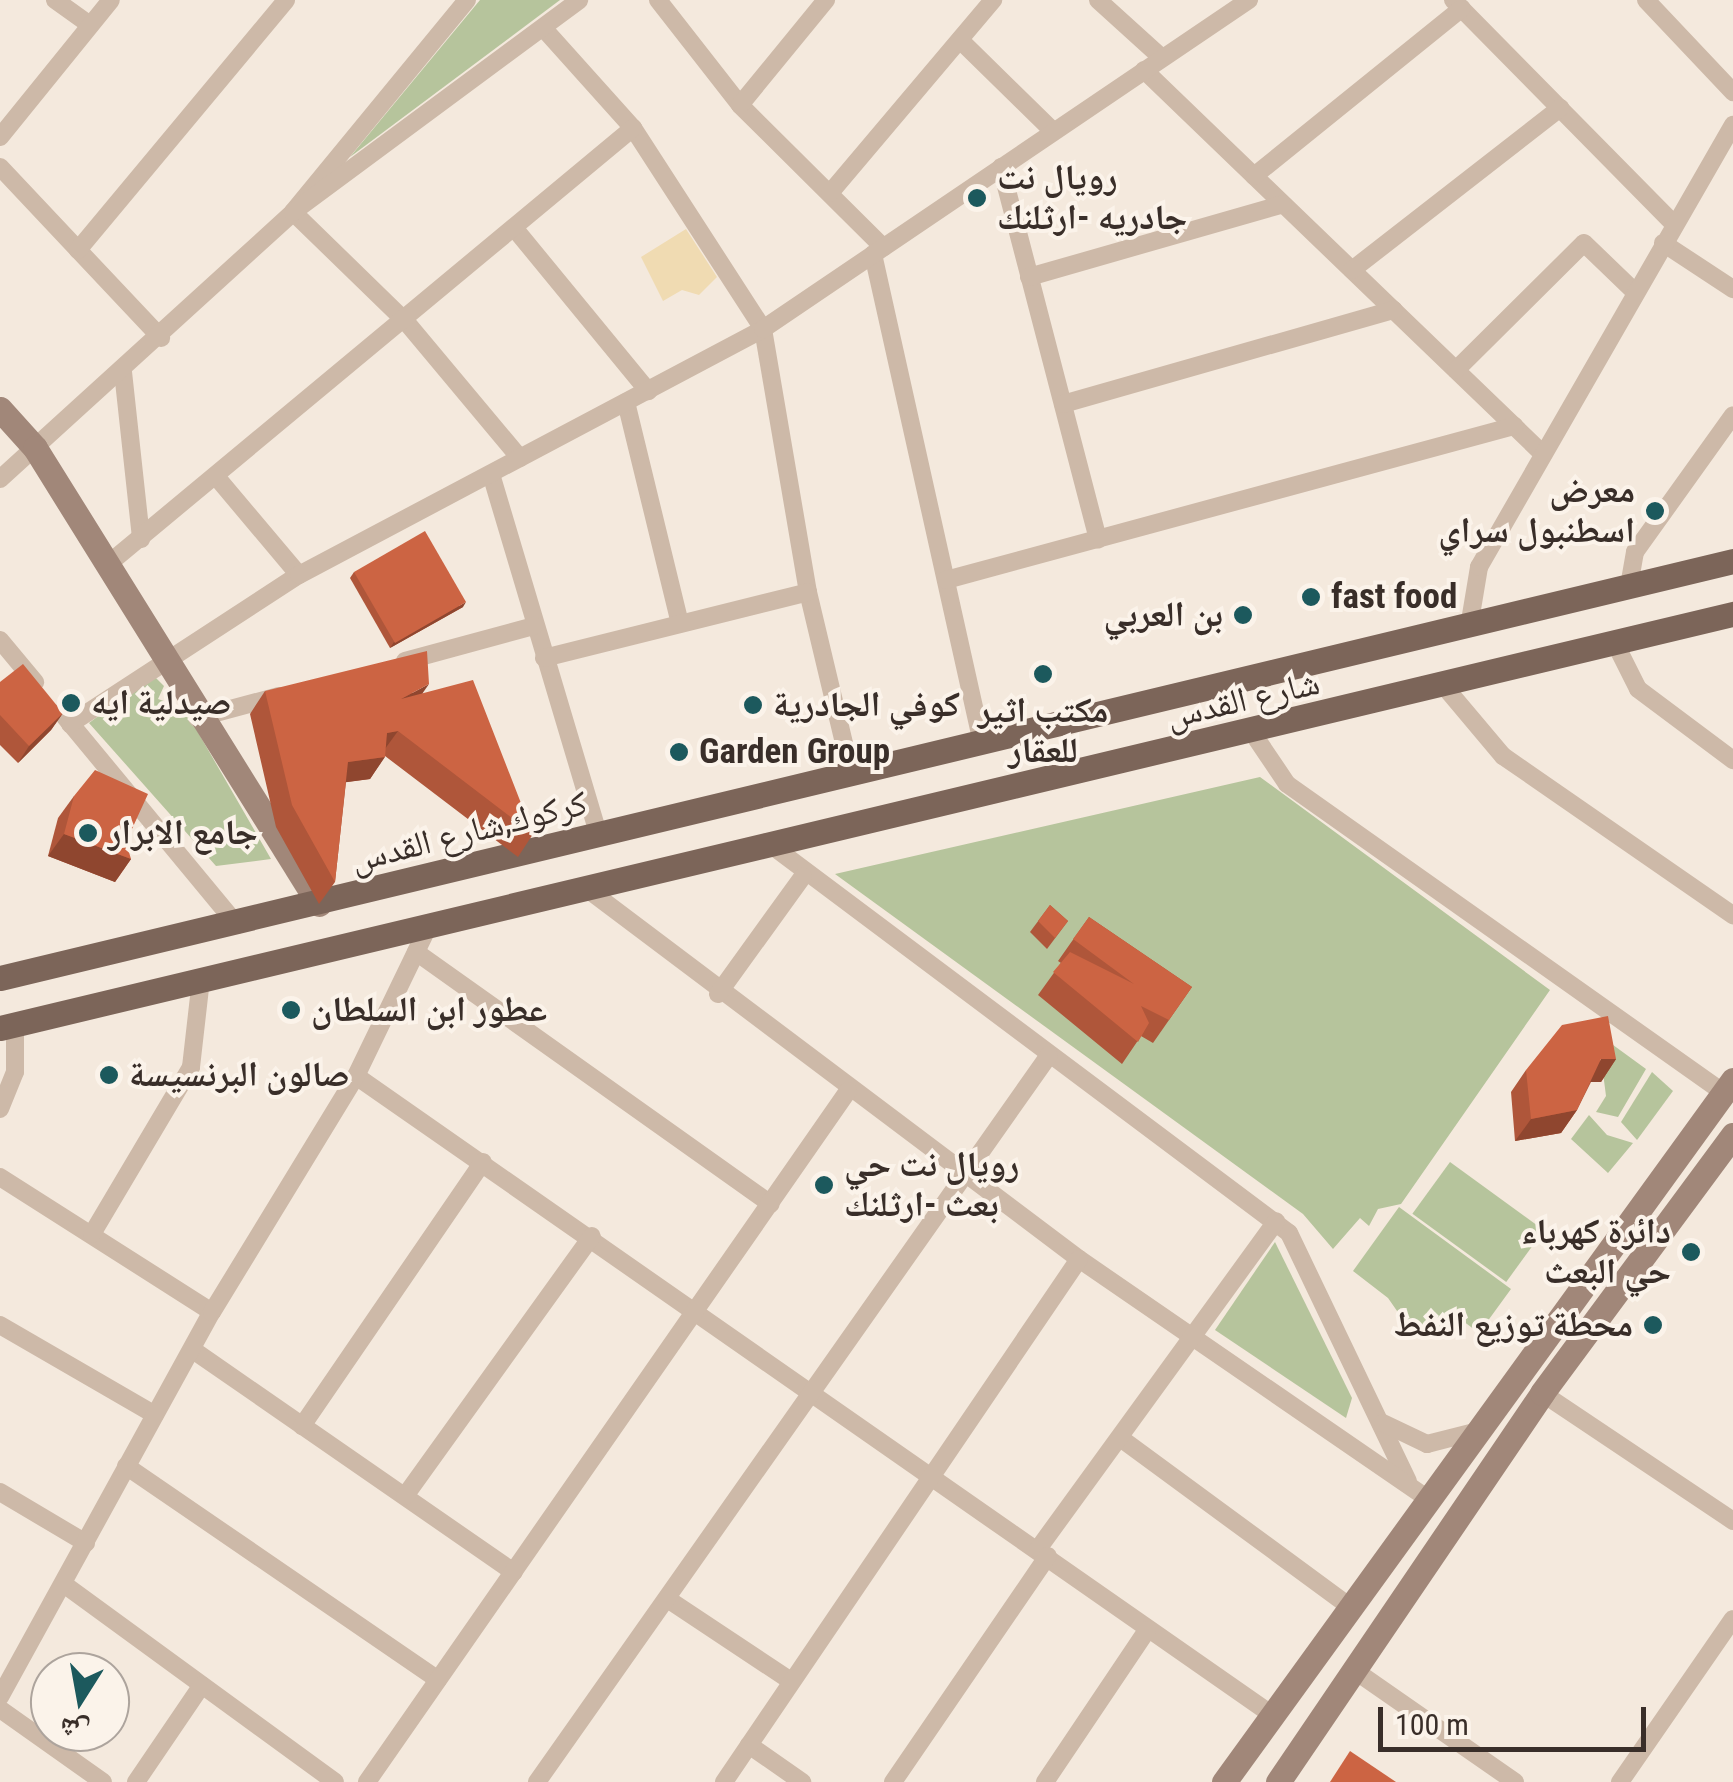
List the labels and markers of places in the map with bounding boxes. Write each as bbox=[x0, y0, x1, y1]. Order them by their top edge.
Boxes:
place label: رويال نت جادريه -ارثلنك bbox=[997, 157, 1187, 239]
marker: رويال نت جادريه -ارثلنك bbox=[966, 187, 988, 209]
place label: معرض اسطنبول سراي bbox=[1438, 470, 1635, 552]
marker: معرض اسطنبول سراي bbox=[1644, 500, 1666, 522]
place label: fast food bbox=[1331, 576, 1457, 618]
marker: fast food bbox=[1300, 586, 1322, 608]
place label: بن العربي bbox=[1104, 594, 1223, 636]
marker: بن العربي bbox=[1232, 604, 1254, 626]
marker: مكتب اثير للعقار bbox=[1032, 663, 1054, 685]
place label: صیدلیة ایە bbox=[91, 682, 231, 724]
place label: كوفي الجادرية bbox=[773, 684, 960, 726]
place label: مكتب اثير للعقار bbox=[978, 690, 1108, 772]
marker: صیدلیة ایە bbox=[60, 692, 82, 714]
marker: كوفي الجادرية bbox=[742, 694, 764, 716]
place label: Garden Group bbox=[699, 731, 890, 773]
marker: Garden Group bbox=[668, 741, 690, 763]
place label: جامع الابرار bbox=[108, 812, 258, 854]
marker: جامع الابرار bbox=[77, 822, 99, 844]
place label: عطور ابن السلطان bbox=[311, 989, 547, 1031]
marker: عطور ابن السلطان bbox=[280, 999, 302, 1021]
place label: صالون البرنسيسة bbox=[129, 1054, 350, 1096]
marker: صالون البرنسيسة bbox=[98, 1064, 120, 1086]
place label: رويال نت حي بعث -ارثلنك bbox=[844, 1144, 1019, 1226]
marker: رويال نت حي بعث -ارثلنك bbox=[813, 1174, 835, 1196]
place label: دائرة كهرباء حي البعث bbox=[1521, 1211, 1671, 1293]
marker: دائرة كهرباء حي البعث bbox=[1680, 1241, 1702, 1263]
place label: محطة توزيع النفط bbox=[1394, 1304, 1633, 1346]
marker: محطة توزيع النفط bbox=[1642, 1314, 1664, 1336]

